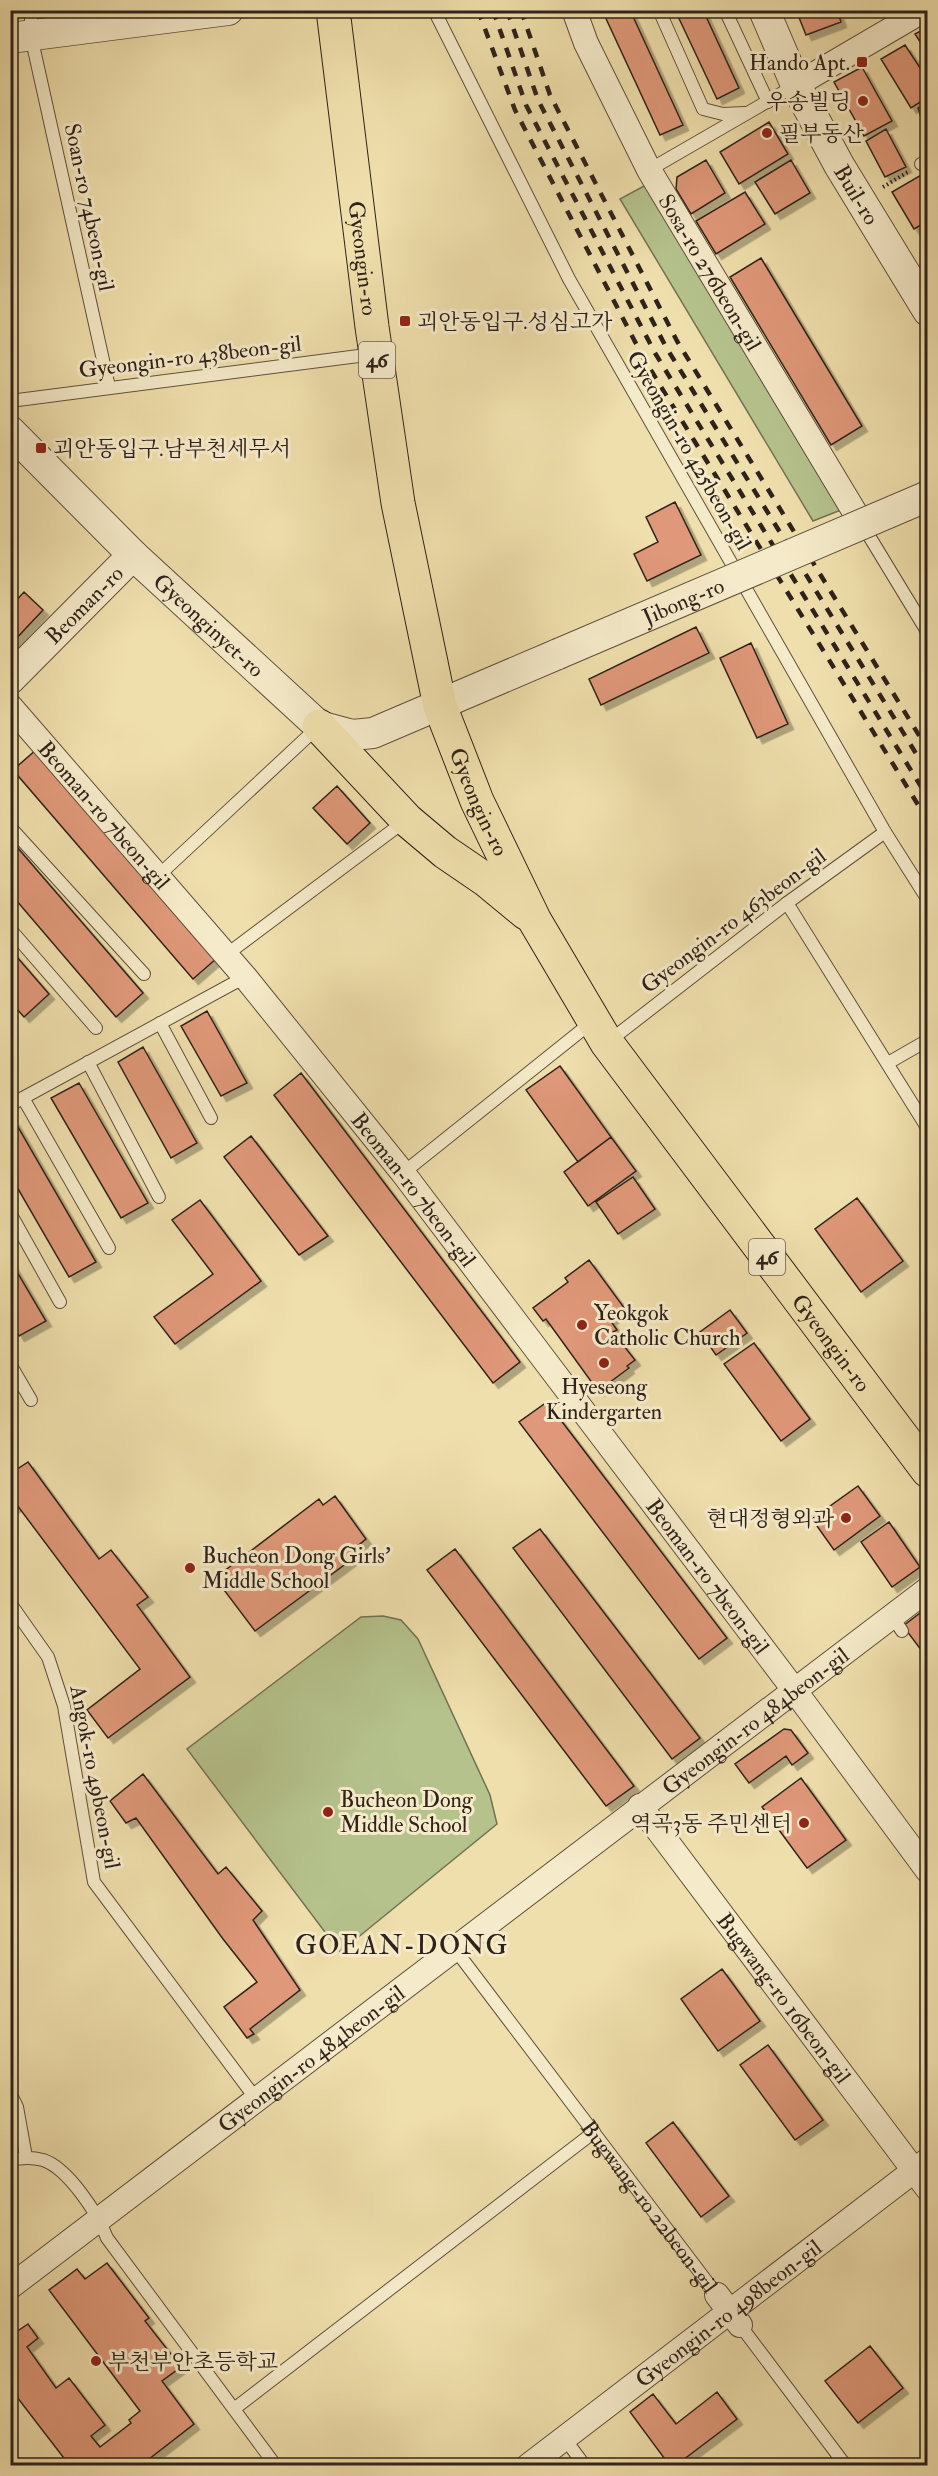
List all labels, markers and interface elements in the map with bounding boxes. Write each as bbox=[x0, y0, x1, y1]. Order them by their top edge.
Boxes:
place label: Hando Apt. bbox=[749, 49, 850, 78]
marker: Hando Apt. bbox=[855, 55, 869, 69]
place label: 우송빌딩 bbox=[766, 88, 851, 116]
marker: 우송빌딩 bbox=[856, 94, 870, 108]
place label: 필부동산 bbox=[779, 120, 865, 148]
street label: Soan-ro 74beon-gil bbox=[58, 121, 121, 294]
marker: 필부동산 bbox=[760, 126, 774, 140]
street label: Buil-ro bbox=[827, 160, 885, 230]
street label: Sosa-ro 276beon-gil bbox=[652, 189, 768, 356]
street label: Gyeongin-ro bbox=[342, 199, 383, 317]
place label: 괴안동입구.성심고가 bbox=[417, 308, 613, 336]
marker: 괴안동입구.성심고가 bbox=[398, 314, 412, 328]
street label: Gyeongin-ro 438beon-gil bbox=[77, 329, 303, 385]
road number: 46 bbox=[359, 342, 395, 378]
street label: Gyeongin-ro 425beon-gil bbox=[621, 346, 758, 556]
place label: 괴안동입구.남부천세무서 bbox=[53, 435, 291, 463]
marker: 괴안동입구.남부천세무서 bbox=[34, 441, 48, 455]
street label: Beoman-ro bbox=[40, 560, 130, 650]
street label: Gyeonginyet-ro bbox=[147, 568, 270, 684]
street label: Jibong-ro bbox=[637, 572, 729, 632]
street label: Beoman-ro 7beon-gil bbox=[31, 735, 176, 896]
street label: Gyeongin-ro bbox=[443, 744, 514, 861]
street label: Gyeongin-ro 463beon-gil bbox=[635, 842, 832, 1000]
street label: Beoman-ro 7beon-gil bbox=[345, 1107, 482, 1273]
road number: 46 bbox=[749, 1239, 785, 1275]
street label: Gyeongin-ro bbox=[785, 1289, 877, 1398]
place label: Yeokgok Catholic Church bbox=[594, 1299, 741, 1352]
marker: Yeokgok Catholic Church bbox=[575, 1318, 589, 1332]
marker: Hyeseong Kindergarten bbox=[597, 1356, 611, 1370]
place label: Hyeseong Kindergarten bbox=[546, 1373, 662, 1426]
street label: Beoman-ro 7beon-gil bbox=[639, 1493, 775, 1660]
place label: 현대정형외과 bbox=[706, 1505, 835, 1533]
marker: 현대정형외과 bbox=[839, 1511, 853, 1525]
place label: Bucheon Dong Girls' Middle School bbox=[202, 1542, 391, 1595]
marker: Bucheon Dong Girls' Middle School bbox=[183, 1561, 197, 1575]
street label: Gyeongin-ro 484beon-gil bbox=[657, 1641, 855, 1801]
street label: Angok-ro 49beon-gil bbox=[63, 1682, 127, 1872]
place label: Bucheon Dong Middle School bbox=[340, 1786, 474, 1839]
marker: Bucheon Dong Middle School bbox=[321, 1805, 335, 1819]
place label: 역곡3동 주민센터 bbox=[630, 1810, 792, 1838]
marker: 역곡3동 주민센터 bbox=[797, 1816, 811, 1830]
street label: Bugwang-ro 16beon-gil bbox=[710, 1907, 857, 2090]
district label: GOEAN-DONG bbox=[295, 1930, 509, 1962]
street label: Gyeongin-ro 484beon-gil bbox=[212, 1979, 411, 2139]
street label: Bugwang-ro 22beon-gil bbox=[574, 2115, 724, 2299]
street label: Gyeongin-ro 498beon-gil bbox=[630, 2233, 828, 2394]
place label: 부천부안초등학교 bbox=[108, 2348, 278, 2376]
marker: 부천부안초등학교 bbox=[89, 2354, 103, 2368]

